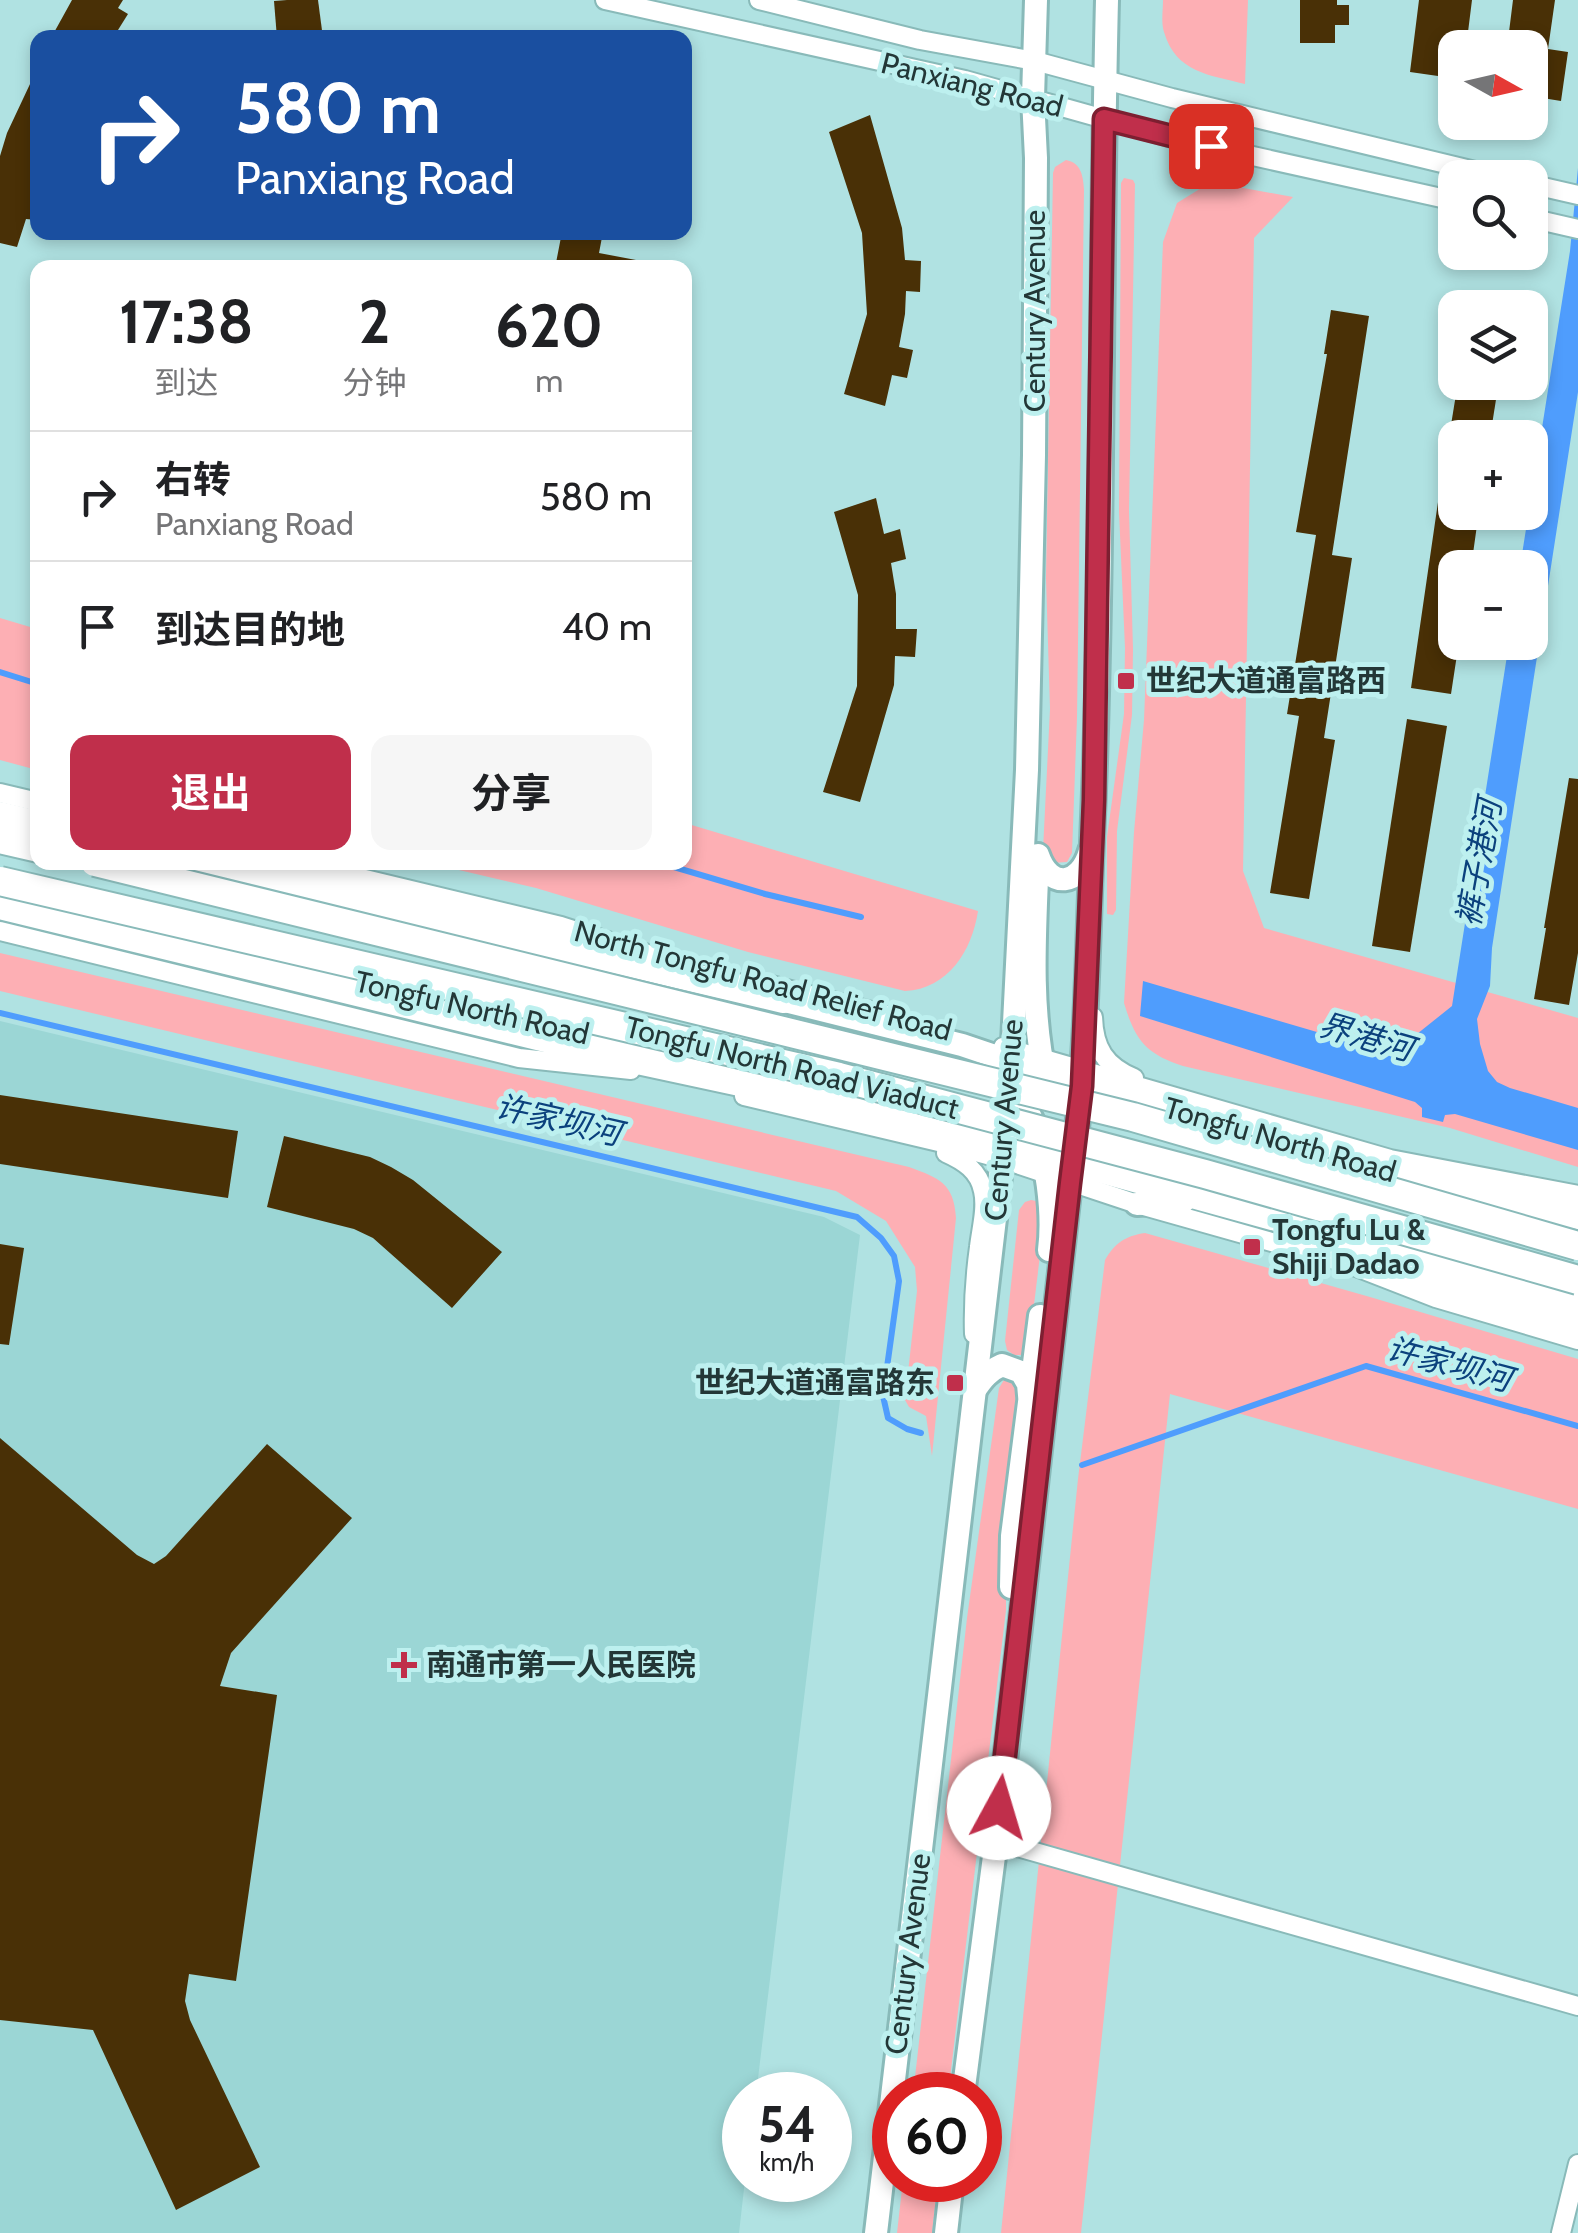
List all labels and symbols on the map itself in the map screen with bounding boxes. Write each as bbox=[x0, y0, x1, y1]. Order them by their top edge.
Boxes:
north arrow bbox=[1438, 30, 1548, 140]
street label: Panxiang Road bbox=[877, 44, 1067, 125]
pin bbox=[1169, 104, 1254, 189]
street label: Century Avenue bbox=[1016, 210, 1053, 412]
place label: 世纪大道通富路西 bbox=[1146, 662, 1386, 699]
marker: 世纪大道通富路西 bbox=[1115, 670, 1137, 692]
water label: 裤子港河 bbox=[1448, 791, 1510, 929]
street label: North Tongfu Road Relief Road bbox=[570, 912, 956, 1049]
street label: Tongfu North Road bbox=[351, 963, 593, 1052]
water label: 界港河 bbox=[1315, 1005, 1423, 1070]
street label: Tongfu North Road Viaduct bbox=[622, 1008, 963, 1127]
street label: Century Avenue bbox=[976, 1018, 1031, 1222]
water label: 许家坝河 bbox=[491, 1086, 631, 1154]
street label: Tongfu North Road bbox=[1160, 1089, 1400, 1190]
place label: Tongfu Lu & Shiji Dadao bbox=[1272, 1211, 1426, 1282]
marker: Tongfu Lu & Shiji Dadao bbox=[1241, 1236, 1263, 1258]
water label: 许家坝河 bbox=[1382, 1328, 1522, 1400]
place label: 世纪大道通富路东 bbox=[695, 1364, 935, 1401]
marker: 世纪大道通富路东 bbox=[944, 1372, 966, 1394]
place label: 南通市第一人民医院 bbox=[426, 1646, 696, 1683]
marker: 南通市第一人民医院 bbox=[391, 1652, 417, 1678]
position arrow bbox=[947, 1756, 1051, 1860]
street label: Century Avenue bbox=[877, 1851, 938, 2057]
speed limit sign: 60 bbox=[872, 2072, 1002, 2202]

